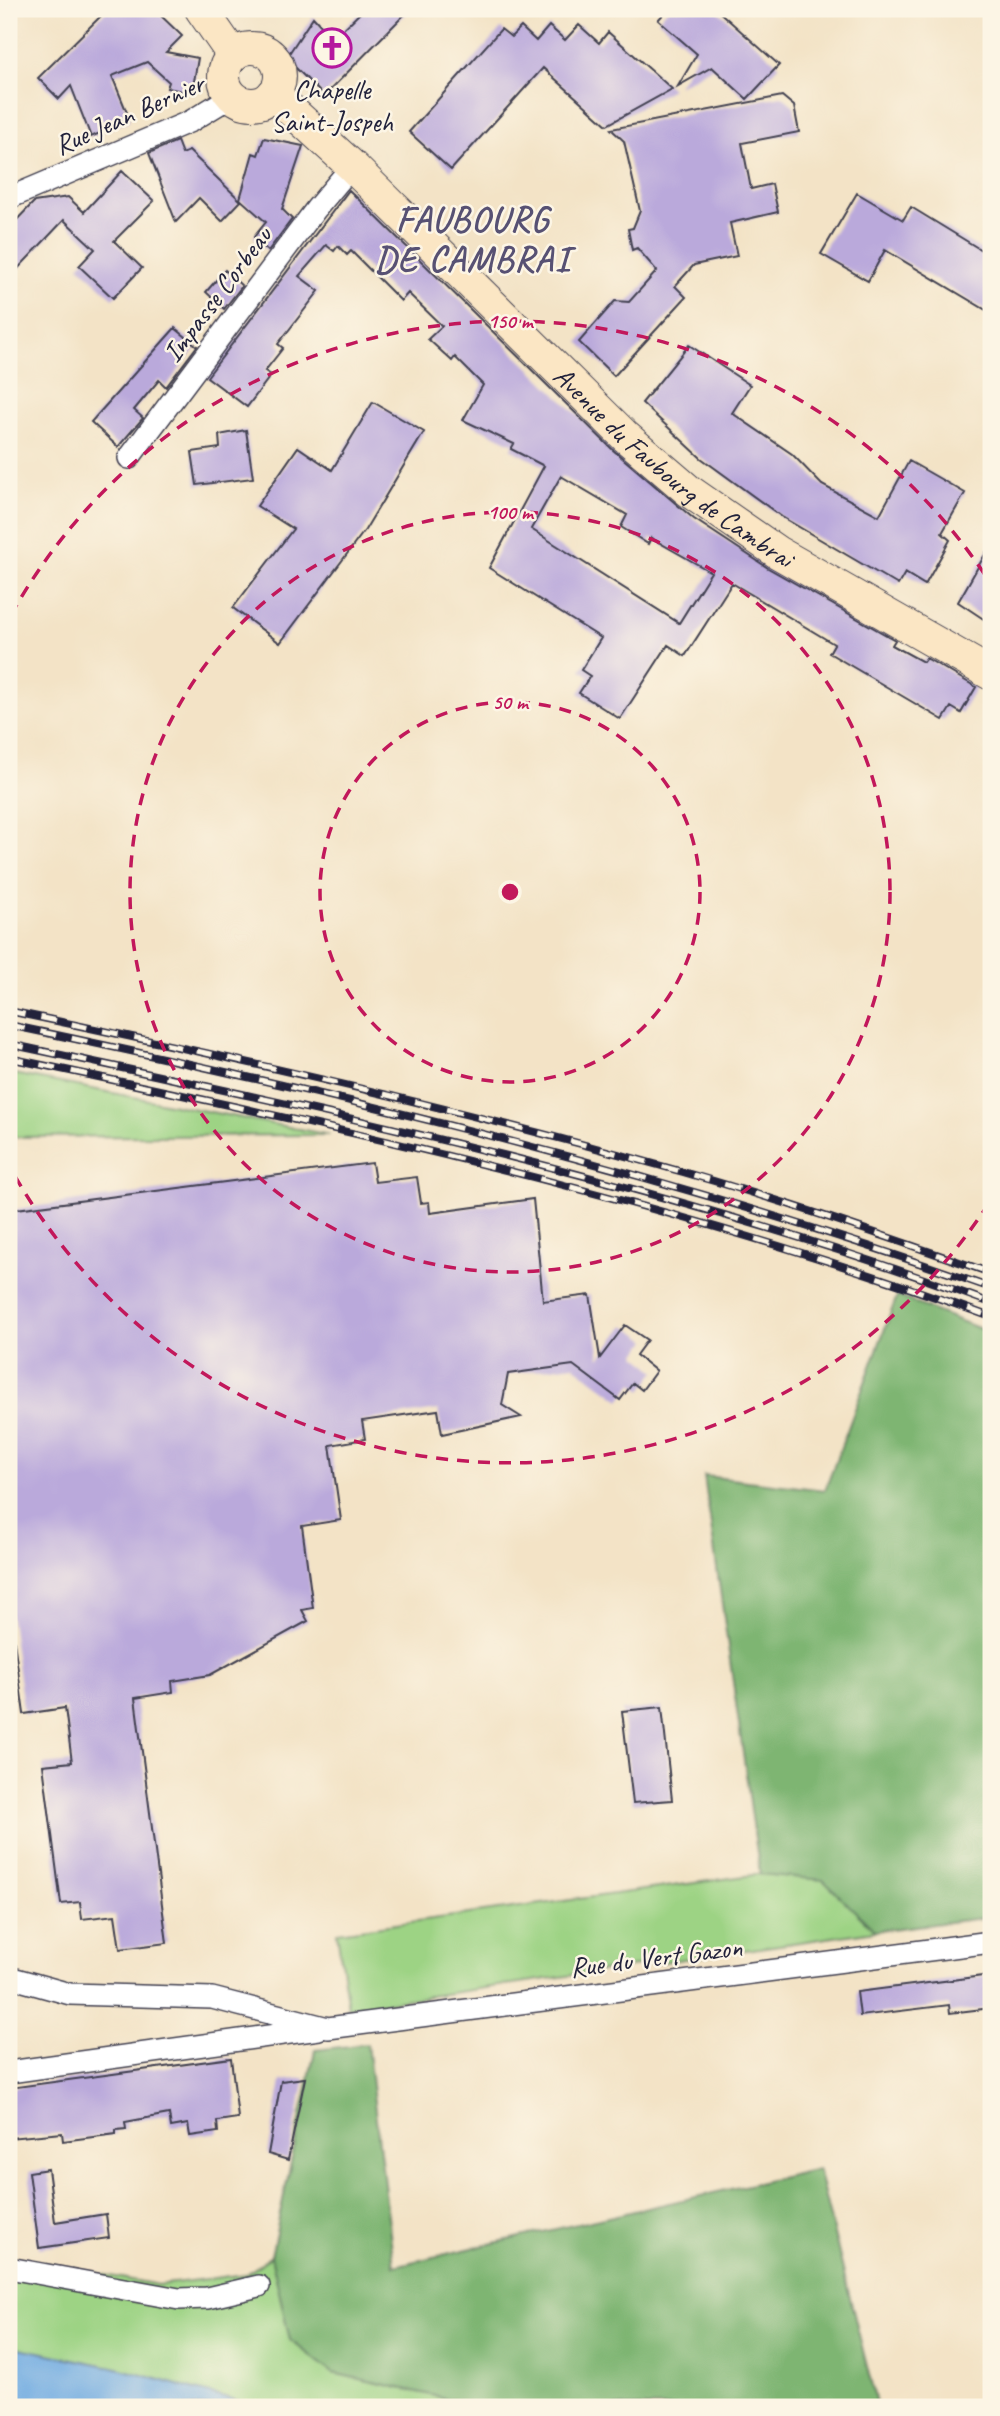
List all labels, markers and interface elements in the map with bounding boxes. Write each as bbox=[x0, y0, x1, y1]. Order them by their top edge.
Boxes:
church icon: Chapelle Saint-Jospeh bbox=[311, 27, 353, 69]
street label: Rue Jean Bernier bbox=[49, 64, 212, 163]
place label: Chapelle Saint-Jospeh bbox=[271, 72, 393, 139]
district label: FAUBOURG DE CAMBRAI bbox=[375, 197, 577, 282]
street label: Impasse Corbeau bbox=[155, 218, 280, 369]
text: 150 m bbox=[487, 308, 535, 334]
street label: Avenue du Faubourg de Cambrai bbox=[547, 358, 803, 577]
text: 100 m bbox=[487, 499, 535, 525]
text: 50 m bbox=[492, 689, 530, 715]
centre of rings bbox=[498, 880, 522, 904]
street label: Rue du Vert Gazon bbox=[568, 1929, 744, 1985]

